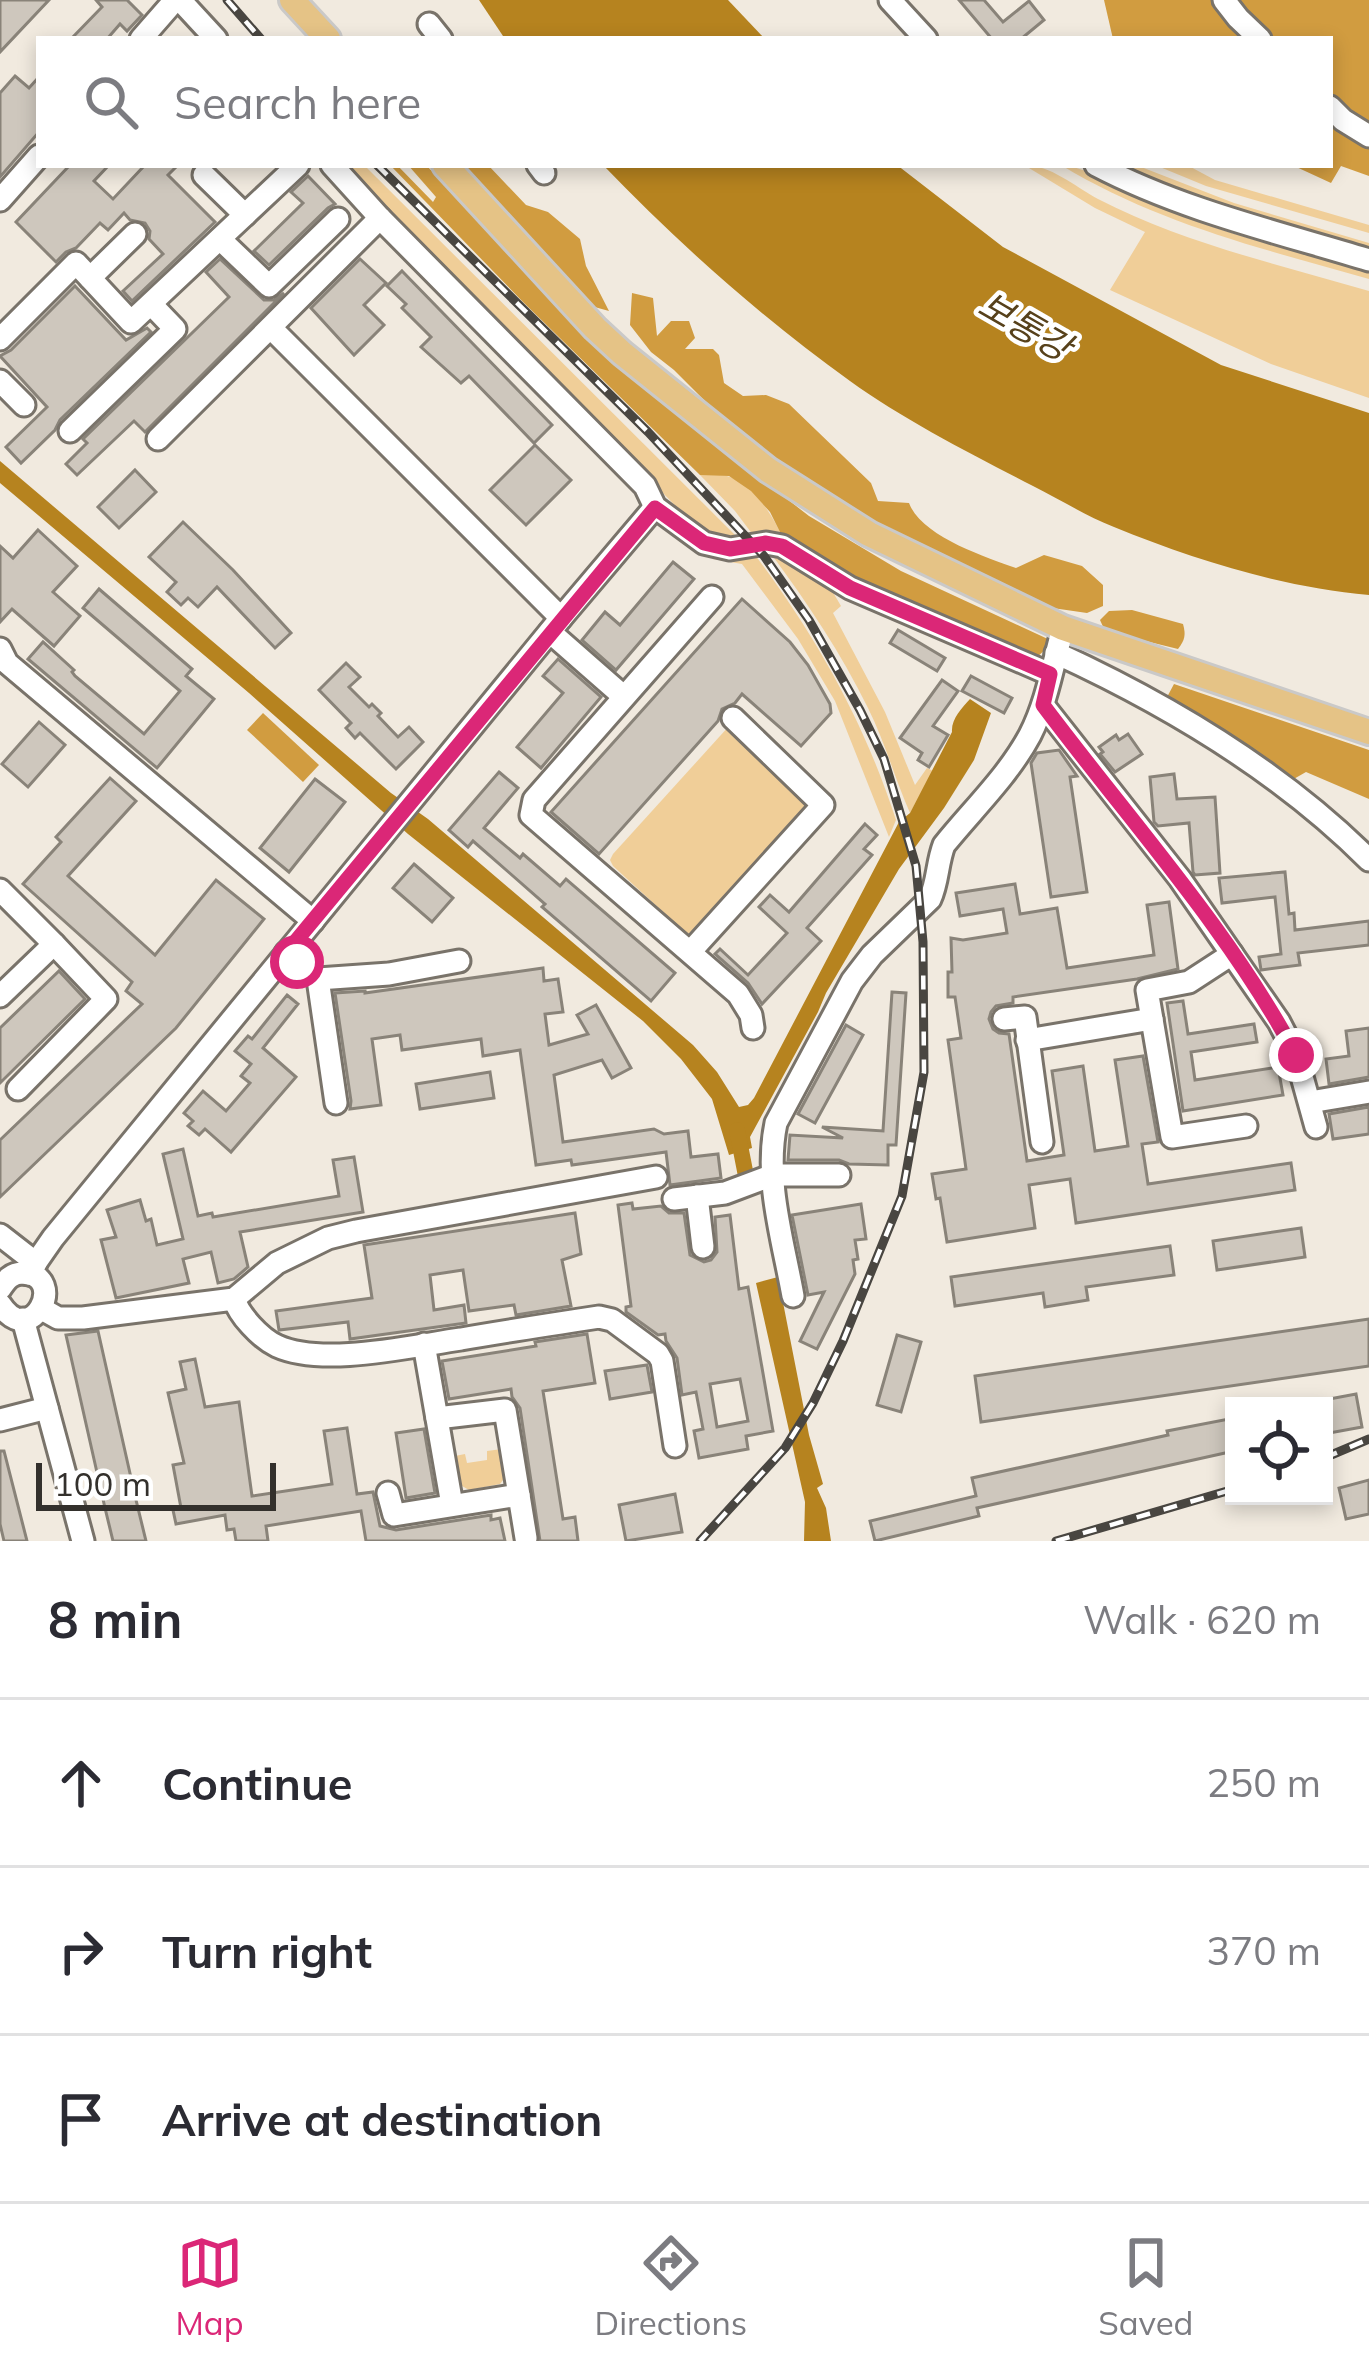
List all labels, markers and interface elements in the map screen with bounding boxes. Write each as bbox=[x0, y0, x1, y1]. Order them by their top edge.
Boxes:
search box bbox=[36, 36, 1333, 168]
icon: search bbox=[78, 69, 144, 135]
text: Search here bbox=[174, 74, 421, 130]
water label: 보통강 bbox=[971, 281, 1084, 372]
route start bbox=[270, 935, 324, 989]
route end bbox=[1269, 1028, 1323, 1082]
map controls bbox=[1225, 1397, 1333, 1505]
button: locate bbox=[1225, 1397, 1333, 1505]
scale bar bbox=[36, 1457, 276, 1510]
text: 100 m bbox=[54, 1463, 151, 1504]
text: 8 min bbox=[48, 1587, 183, 1651]
text: Walk · 620 m bbox=[1083, 1595, 1321, 1644]
icon: ahead bbox=[48, 1750, 114, 1816]
text: Continue bbox=[162, 1755, 352, 1811]
text: 250 m bbox=[1206, 1758, 1321, 1807]
icon: right bbox=[48, 1918, 114, 1984]
text: Turn right bbox=[162, 1923, 372, 1979]
text: 370 m bbox=[1206, 1926, 1321, 1975]
icon: arrive bbox=[48, 2086, 114, 2152]
text: Arrive at destination bbox=[162, 2091, 602, 2147]
tab: Map bbox=[176, 2230, 243, 2343]
tab: Directions bbox=[595, 2230, 747, 2343]
tab: Saved bbox=[1098, 2230, 1193, 2343]

